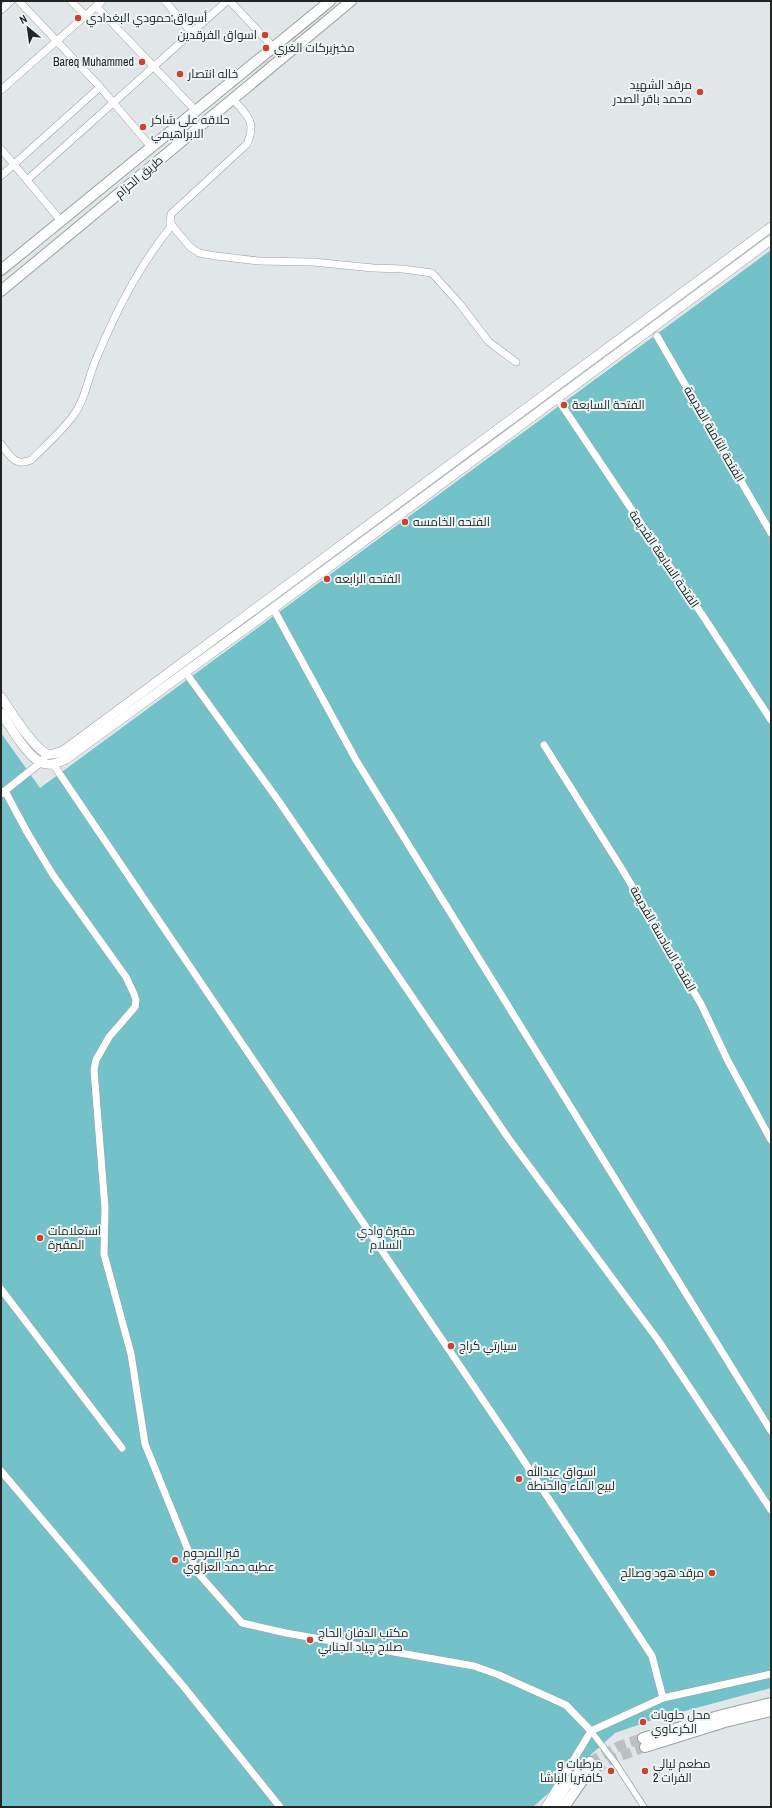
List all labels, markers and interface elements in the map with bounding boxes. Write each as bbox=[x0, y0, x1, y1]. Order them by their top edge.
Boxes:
north arrow bbox=[8, 8, 48, 48]
place label: أسواق:حمودي البغدادي bbox=[86, 10, 207, 28]
text: N bbox=[17, 12, 29, 27]
marker: أسواق:حمودي البغدادي bbox=[73, 13, 83, 23]
place label: اسواق الفرقدين bbox=[177, 27, 257, 43]
marker: اسواق الفرقدين bbox=[260, 30, 270, 40]
place label: مخبزبركات الغري bbox=[274, 40, 355, 58]
marker: مخبزبركات الغري bbox=[261, 43, 271, 53]
place label: Bareq Muhammed bbox=[53, 54, 134, 70]
marker: Bareq Muhammed bbox=[137, 57, 147, 67]
place label: خاله انتصار bbox=[187, 66, 238, 82]
marker: خاله انتصار bbox=[175, 69, 185, 79]
place label: مرقد الشهيد محمد باقر الصدر bbox=[612, 77, 692, 107]
marker: مرقد الشهيد محمد باقر الصدر bbox=[695, 87, 705, 97]
place label: حلاقه علي شاكر الابراهيمي bbox=[150, 112, 230, 144]
marker: حلاقه علي شاكر الابراهيمي bbox=[138, 122, 148, 132]
street label: طريق الحزام bbox=[112, 152, 167, 202]
street label: الفتحة الثامنة القديمة bbox=[680, 383, 748, 485]
place label: الفتحة السابعة bbox=[572, 397, 645, 413]
marker: الفتحة السابعة bbox=[559, 400, 569, 410]
street label: الفتحة السابعة القديمة bbox=[625, 507, 703, 611]
place label: الفتحه الخامسه bbox=[413, 514, 490, 530]
marker: الفتحه الخامسه bbox=[400, 517, 410, 527]
place label: الفتحه الرابعه bbox=[335, 571, 401, 587]
marker: الفتحه الرابعه bbox=[322, 574, 332, 584]
street label: الفتحة السادسة القديمة bbox=[626, 883, 700, 995]
place label: استعلامات المقبرة bbox=[48, 1223, 101, 1253]
park label: مقبرة وادي السلام bbox=[357, 1223, 415, 1253]
marker: استعلامات المقبرة bbox=[35, 1233, 45, 1243]
place label: سيارتي كراج bbox=[459, 1338, 517, 1356]
marker: سيارتي كراج bbox=[446, 1341, 456, 1351]
place label: اسواق عبدالله لبيع الماء والحنطة bbox=[527, 1464, 615, 1494]
marker: اسواق عبدالله لبيع الماء والحنطة bbox=[514, 1474, 524, 1484]
place label: قبر المرحوم عطيه حمد العزاوي bbox=[183, 1545, 275, 1577]
marker: قبر المرحوم عطيه حمد العزاوي bbox=[170, 1555, 180, 1565]
place label: مرقد هود وصالح bbox=[620, 1565, 704, 1581]
marker: مرقد هود وصالح bbox=[707, 1568, 717, 1578]
place label: مكتب الدفان الحاج صلاح چياد الجنابي bbox=[318, 1625, 408, 1657]
marker: مكتب الدفان الحاج صلاح چياد الجنابي bbox=[305, 1635, 315, 1645]
place label: محل حلويات الكرعاوي bbox=[651, 1707, 711, 1739]
marker: محل حلويات الكرعاوي bbox=[638, 1717, 648, 1727]
place label: مرطبات و كافتريا الباشا bbox=[540, 1756, 603, 1786]
place label: مطعم ليالي الفرات 2 bbox=[653, 1756, 711, 1786]
marker: مرطبات و كافتريا الباشا bbox=[606, 1766, 616, 1776]
marker: مطعم ليالي الفرات 2 bbox=[640, 1766, 650, 1776]

